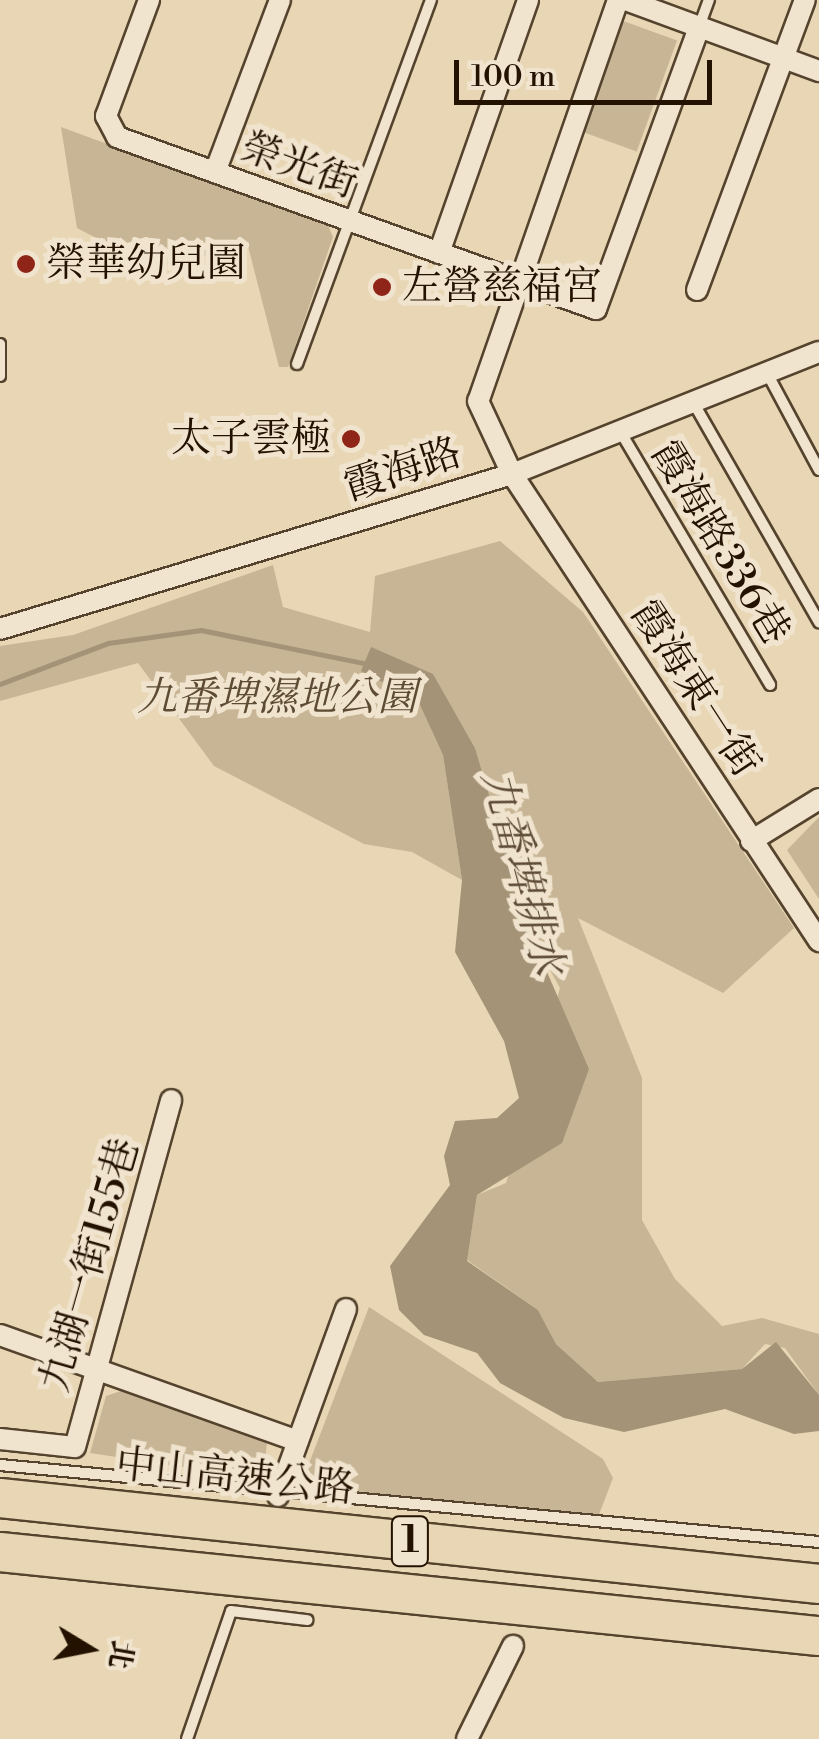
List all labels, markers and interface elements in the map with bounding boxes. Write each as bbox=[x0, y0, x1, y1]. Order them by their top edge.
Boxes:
scale bar bbox=[459, 40, 716, 102]
text: 100 m bbox=[471, 58, 555, 96]
street label: 榮光街 bbox=[234, 123, 364, 209]
place label: 榮華幼兒園 bbox=[46, 240, 246, 288]
marker: 榮華幼兒園 bbox=[15, 253, 37, 275]
place label: 左營慈福宮 bbox=[402, 263, 602, 311]
marker: 左營慈福宮 bbox=[371, 276, 393, 298]
place label: 太子雲極 bbox=[171, 415, 331, 463]
marker: 太子雲極 bbox=[340, 428, 362, 450]
street label: 霞海路 bbox=[339, 429, 467, 511]
street label: 霞海路336巷 bbox=[641, 433, 799, 653]
street label: 霞海東一街 bbox=[620, 592, 770, 786]
park label: 九番埤濕地公園 bbox=[137, 674, 417, 722]
water label: 九番埤排水 bbox=[469, 765, 573, 981]
street label: 九湖一街155巷 bbox=[31, 1133, 149, 1397]
street label: 中山高速公路 bbox=[113, 1441, 357, 1513]
road number: 1 bbox=[390, 1508, 430, 1574]
north arrow bbox=[40, 1599, 140, 1699]
text: 北 bbox=[100, 1637, 140, 1671]

